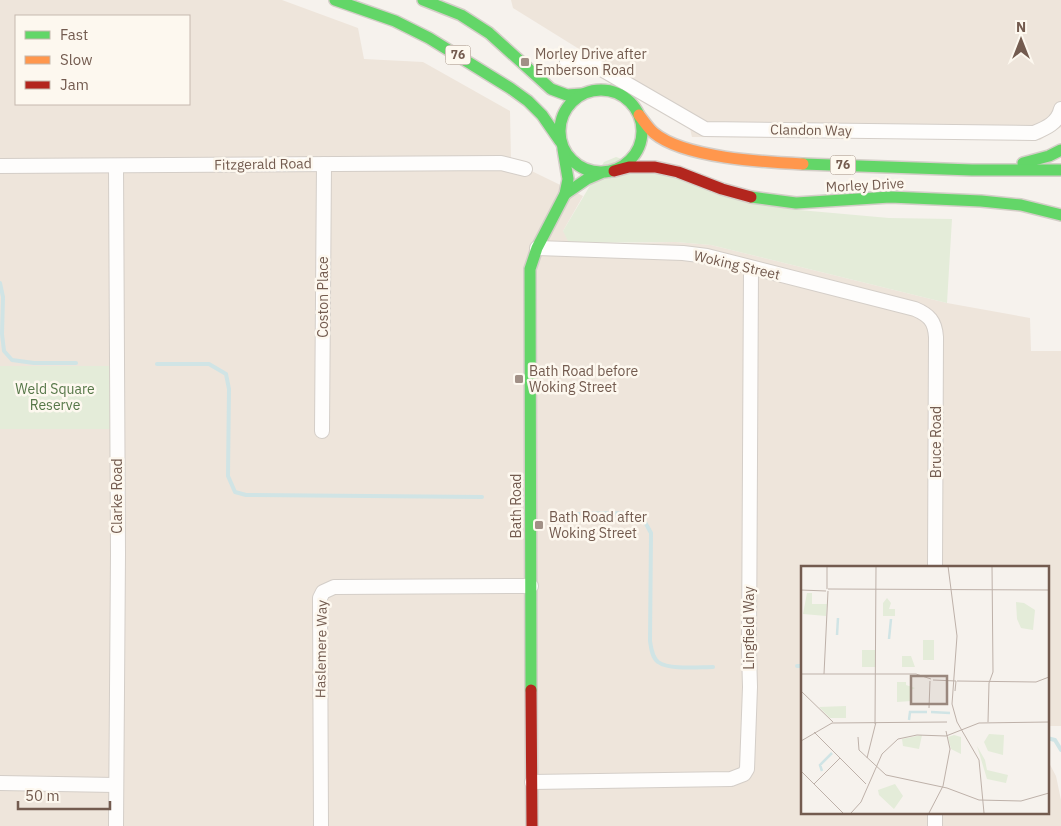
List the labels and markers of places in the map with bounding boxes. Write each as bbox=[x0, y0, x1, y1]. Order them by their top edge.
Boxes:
place label: Morley Drive after Emberson Road bbox=[535, 45, 647, 79]
marker: Morley Drive after Emberson Road bbox=[519, 56, 531, 68]
place label: Bath Road before Woking Street bbox=[529, 362, 638, 396]
marker: Bath Road before Woking Street bbox=[513, 373, 525, 385]
place label: Bath Road after Woking Street bbox=[549, 508, 647, 542]
marker: Bath Road after Woking Street bbox=[533, 519, 545, 531]

